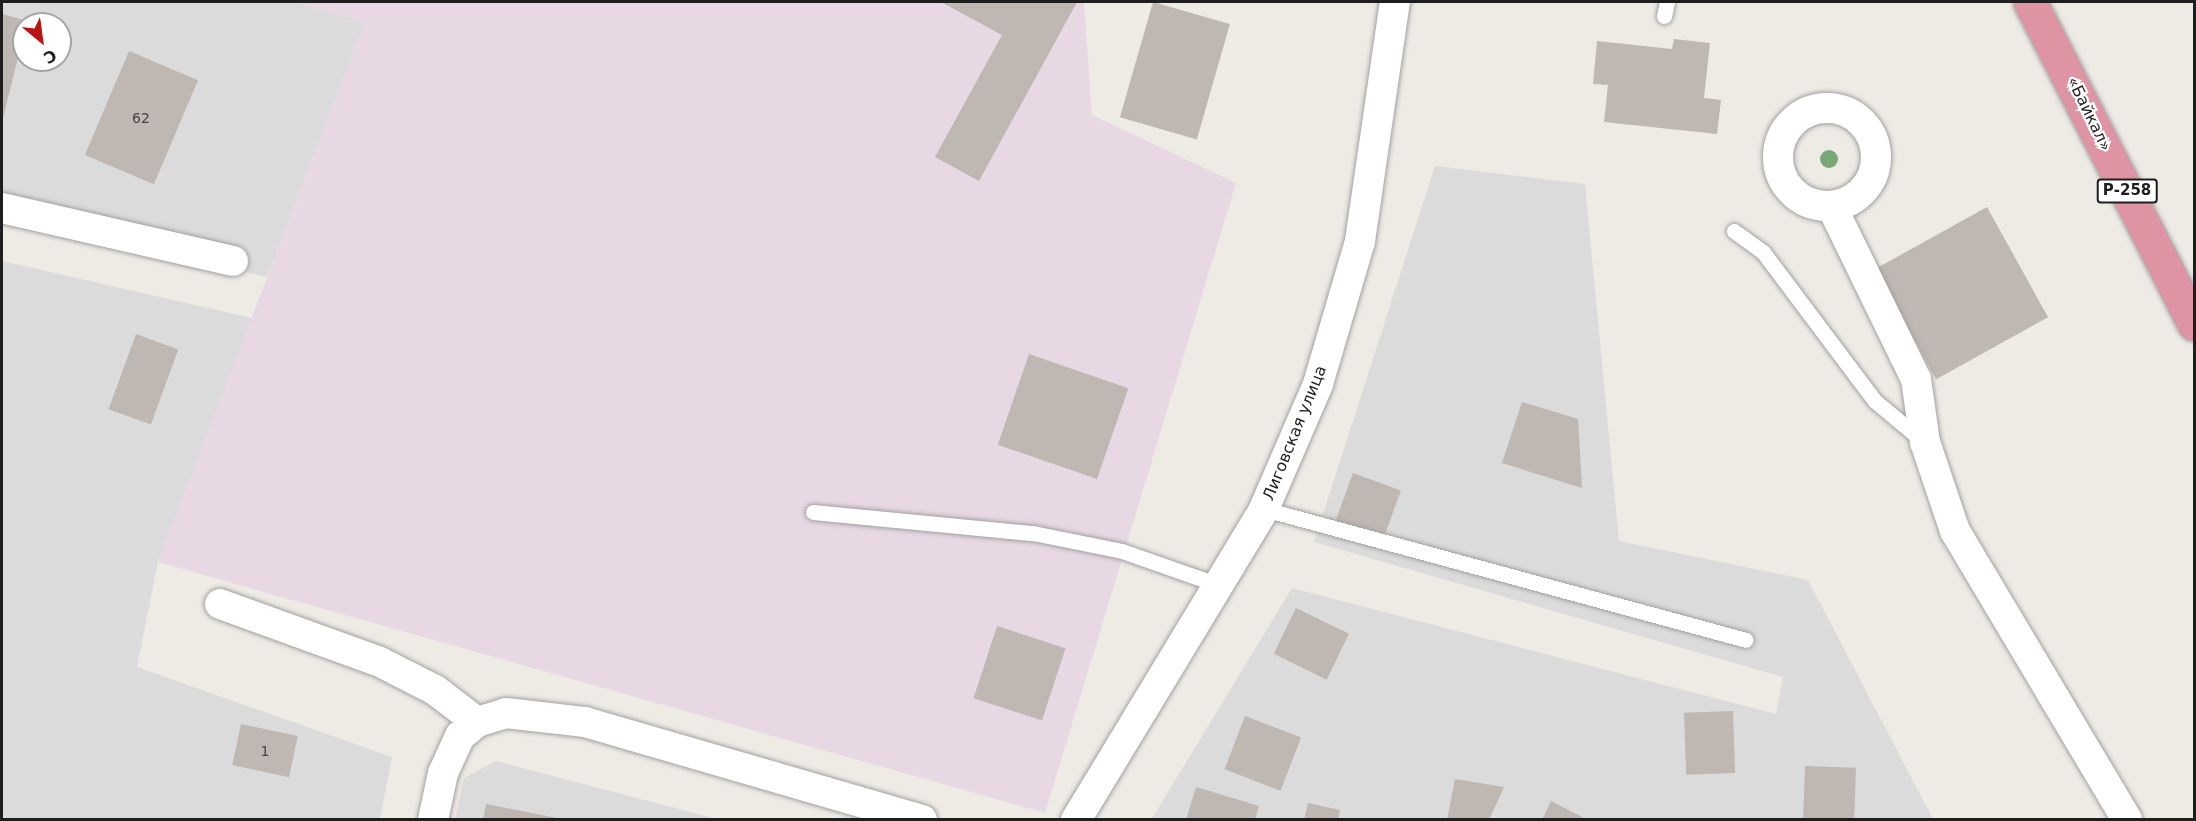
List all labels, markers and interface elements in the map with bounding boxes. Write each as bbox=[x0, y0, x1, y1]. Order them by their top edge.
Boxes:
north arrow bbox=[12, 12, 72, 72]
text: С bbox=[40, 45, 60, 68]
street label: «Байкал» bbox=[2063, 74, 2115, 154]
house number: 62 bbox=[132, 110, 150, 126]
road number: Р-258 bbox=[2096, 179, 2158, 203]
street label: Лиговская улица bbox=[1259, 363, 1331, 503]
house number: 1 bbox=[261, 743, 269, 759]

